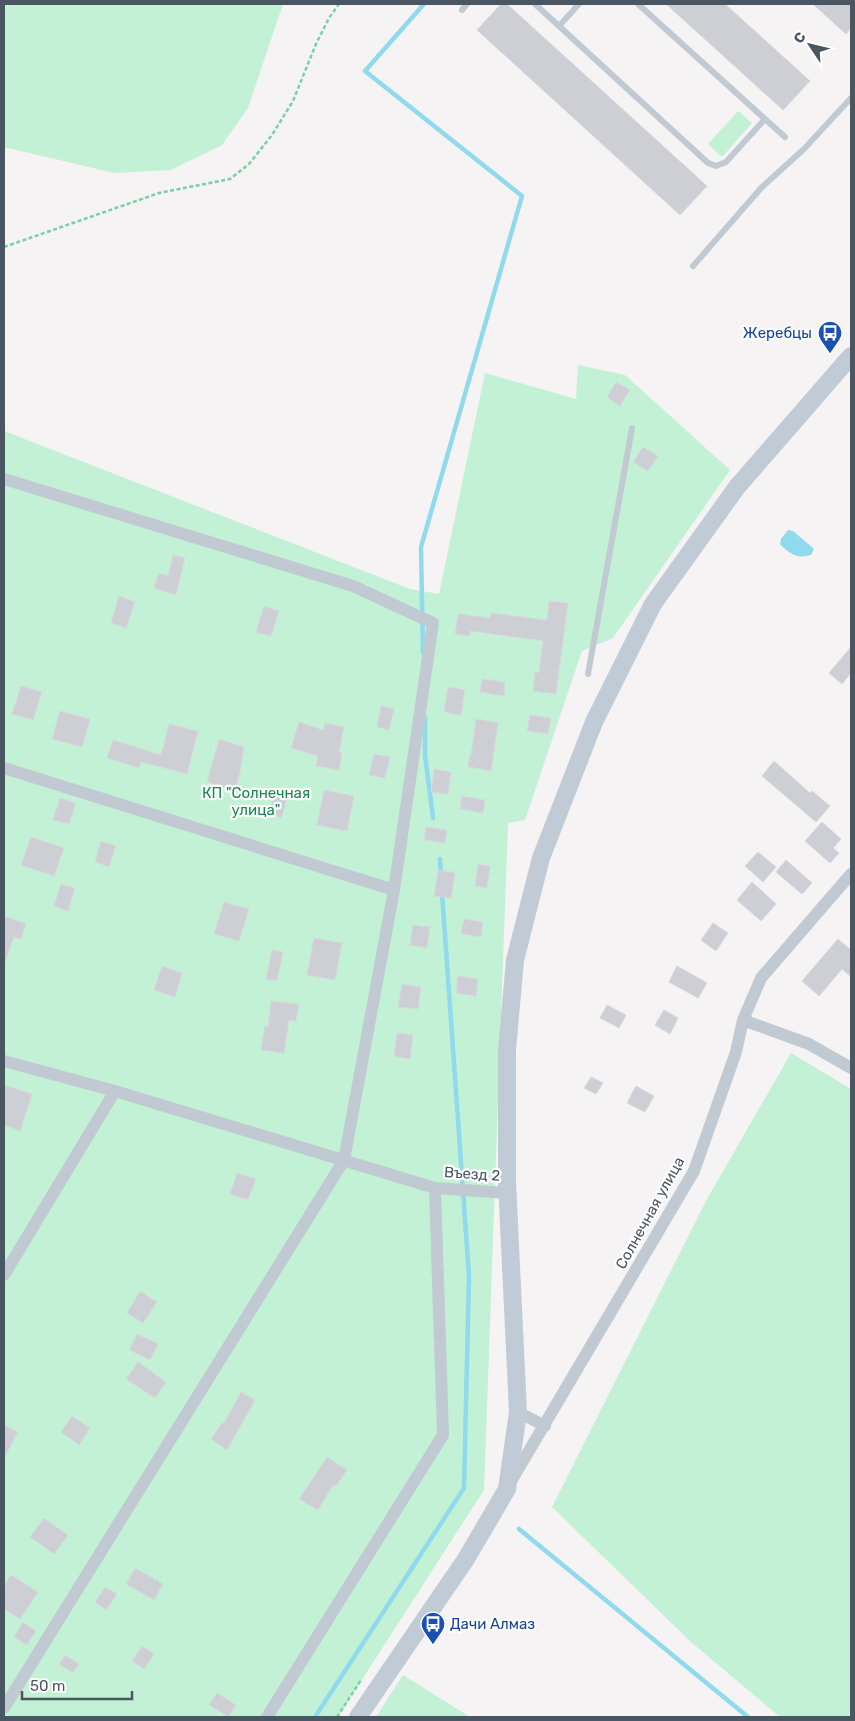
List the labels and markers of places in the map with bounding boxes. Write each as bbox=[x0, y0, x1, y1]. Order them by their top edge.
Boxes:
bus stop icon: Жеребцы bbox=[817, 320, 843, 354]
place label: Жеребцы bbox=[743, 324, 812, 342]
bus stop icon: Дачи Алмаз bbox=[420, 1611, 446, 1645]
place label: Дачи Алмаз bbox=[450, 1615, 535, 1633]

